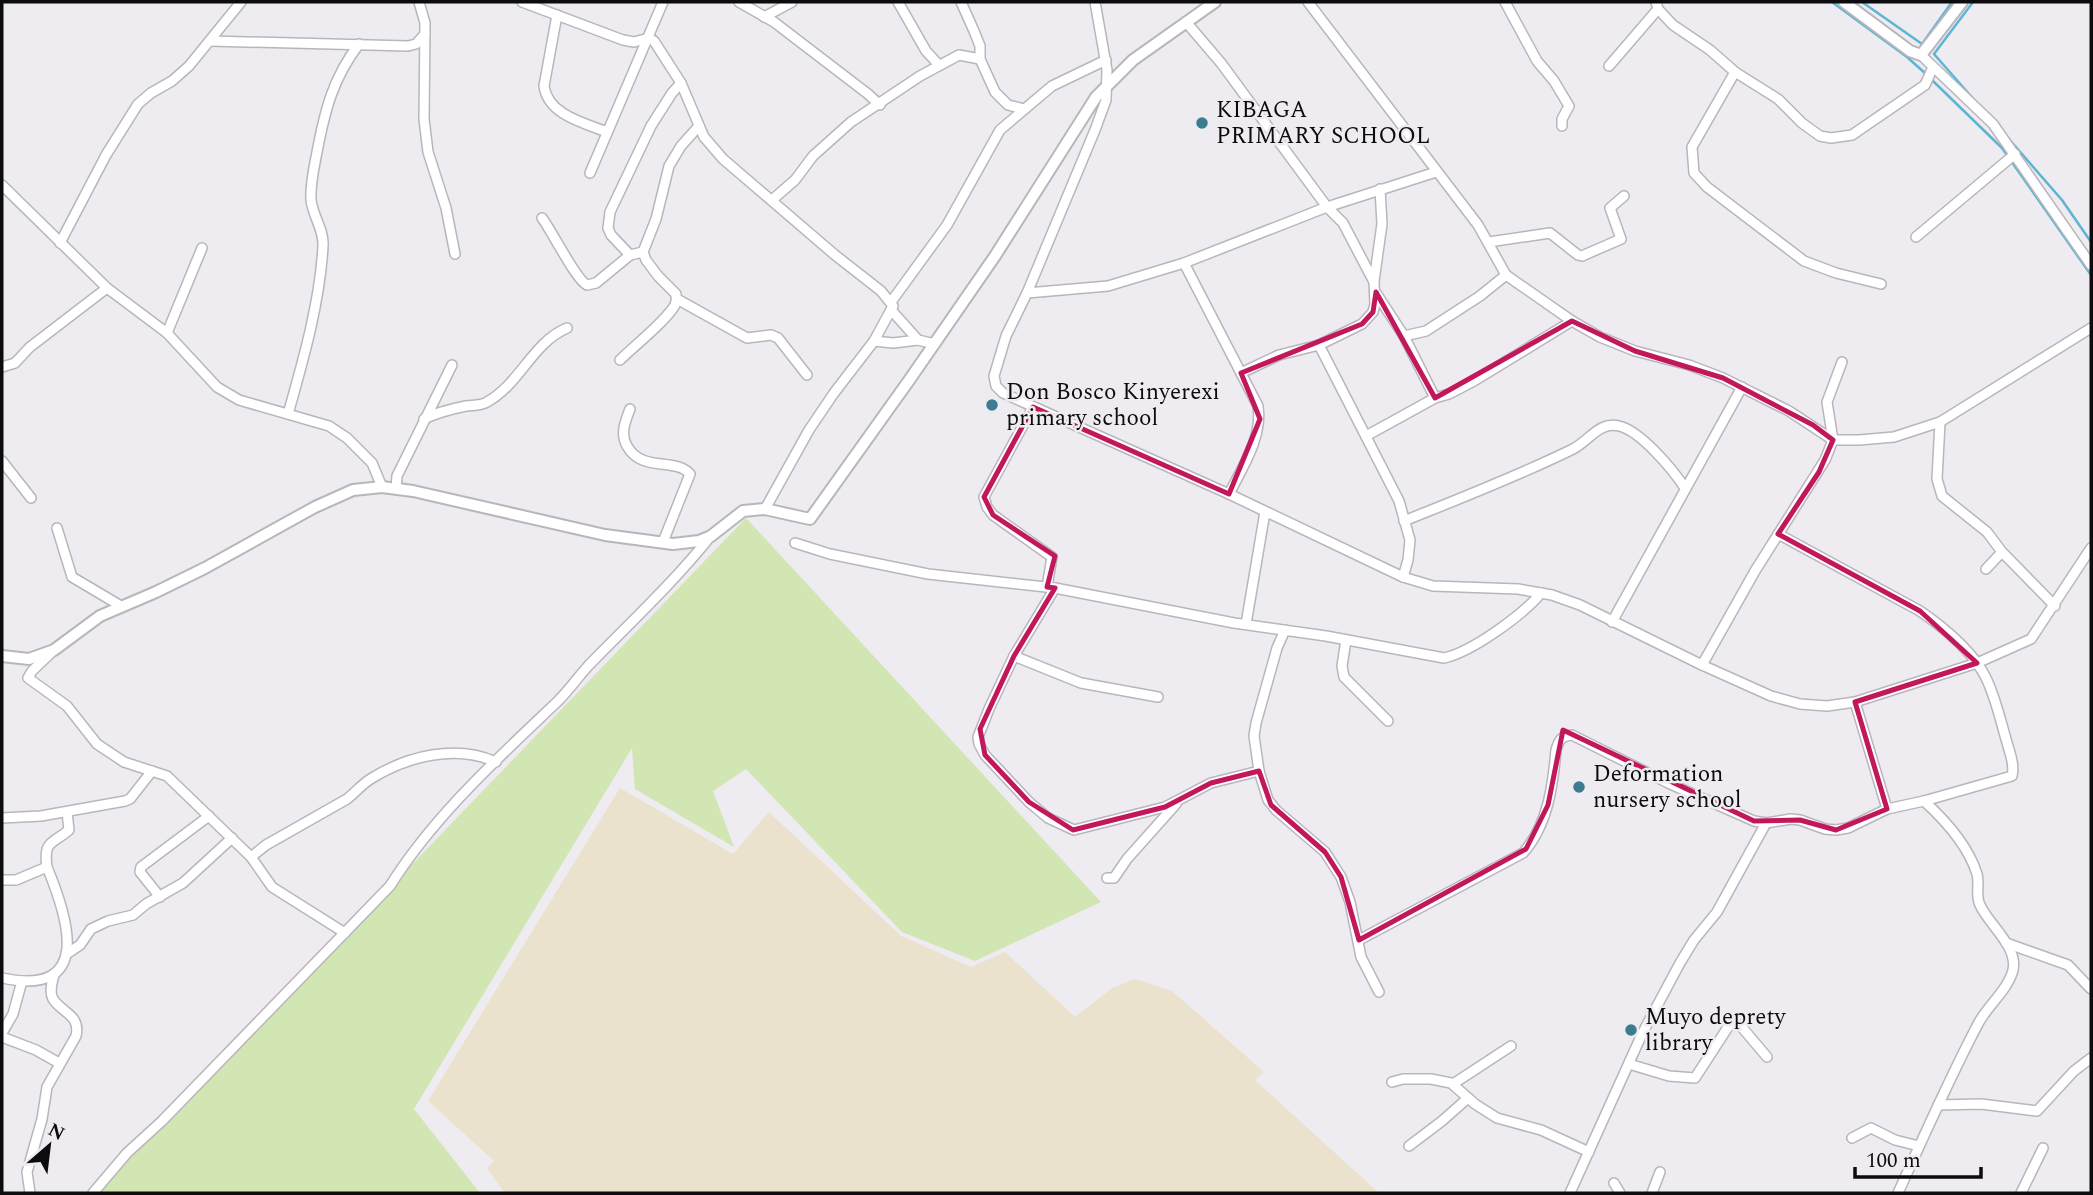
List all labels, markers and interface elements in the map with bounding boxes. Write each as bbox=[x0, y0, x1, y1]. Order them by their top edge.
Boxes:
place label: KIBAGA PRIMARY SCHOOL bbox=[1216, 93, 1430, 154]
marker: KIBAGA PRIMARY SCHOOL bbox=[1194, 115, 1210, 131]
place label: Don Bosco Kinyerexi primary school bbox=[1006, 375, 1220, 436]
marker: Don Bosco Kinyerexi primary school bbox=[984, 397, 1000, 413]
place label: Deformation nursery school bbox=[1593, 757, 1741, 818]
marker: Deformation nursery school bbox=[1571, 779, 1587, 795]
place label: Muyo deprety library bbox=[1645, 1000, 1787, 1061]
marker: Muyo deprety library bbox=[1623, 1022, 1639, 1038]
north arrow bbox=[14, 1111, 84, 1181]
text: N bbox=[43, 1116, 70, 1149]
scale bar bbox=[1855, 1136, 1981, 1180]
text: 100 m bbox=[1866, 1145, 1921, 1177]

